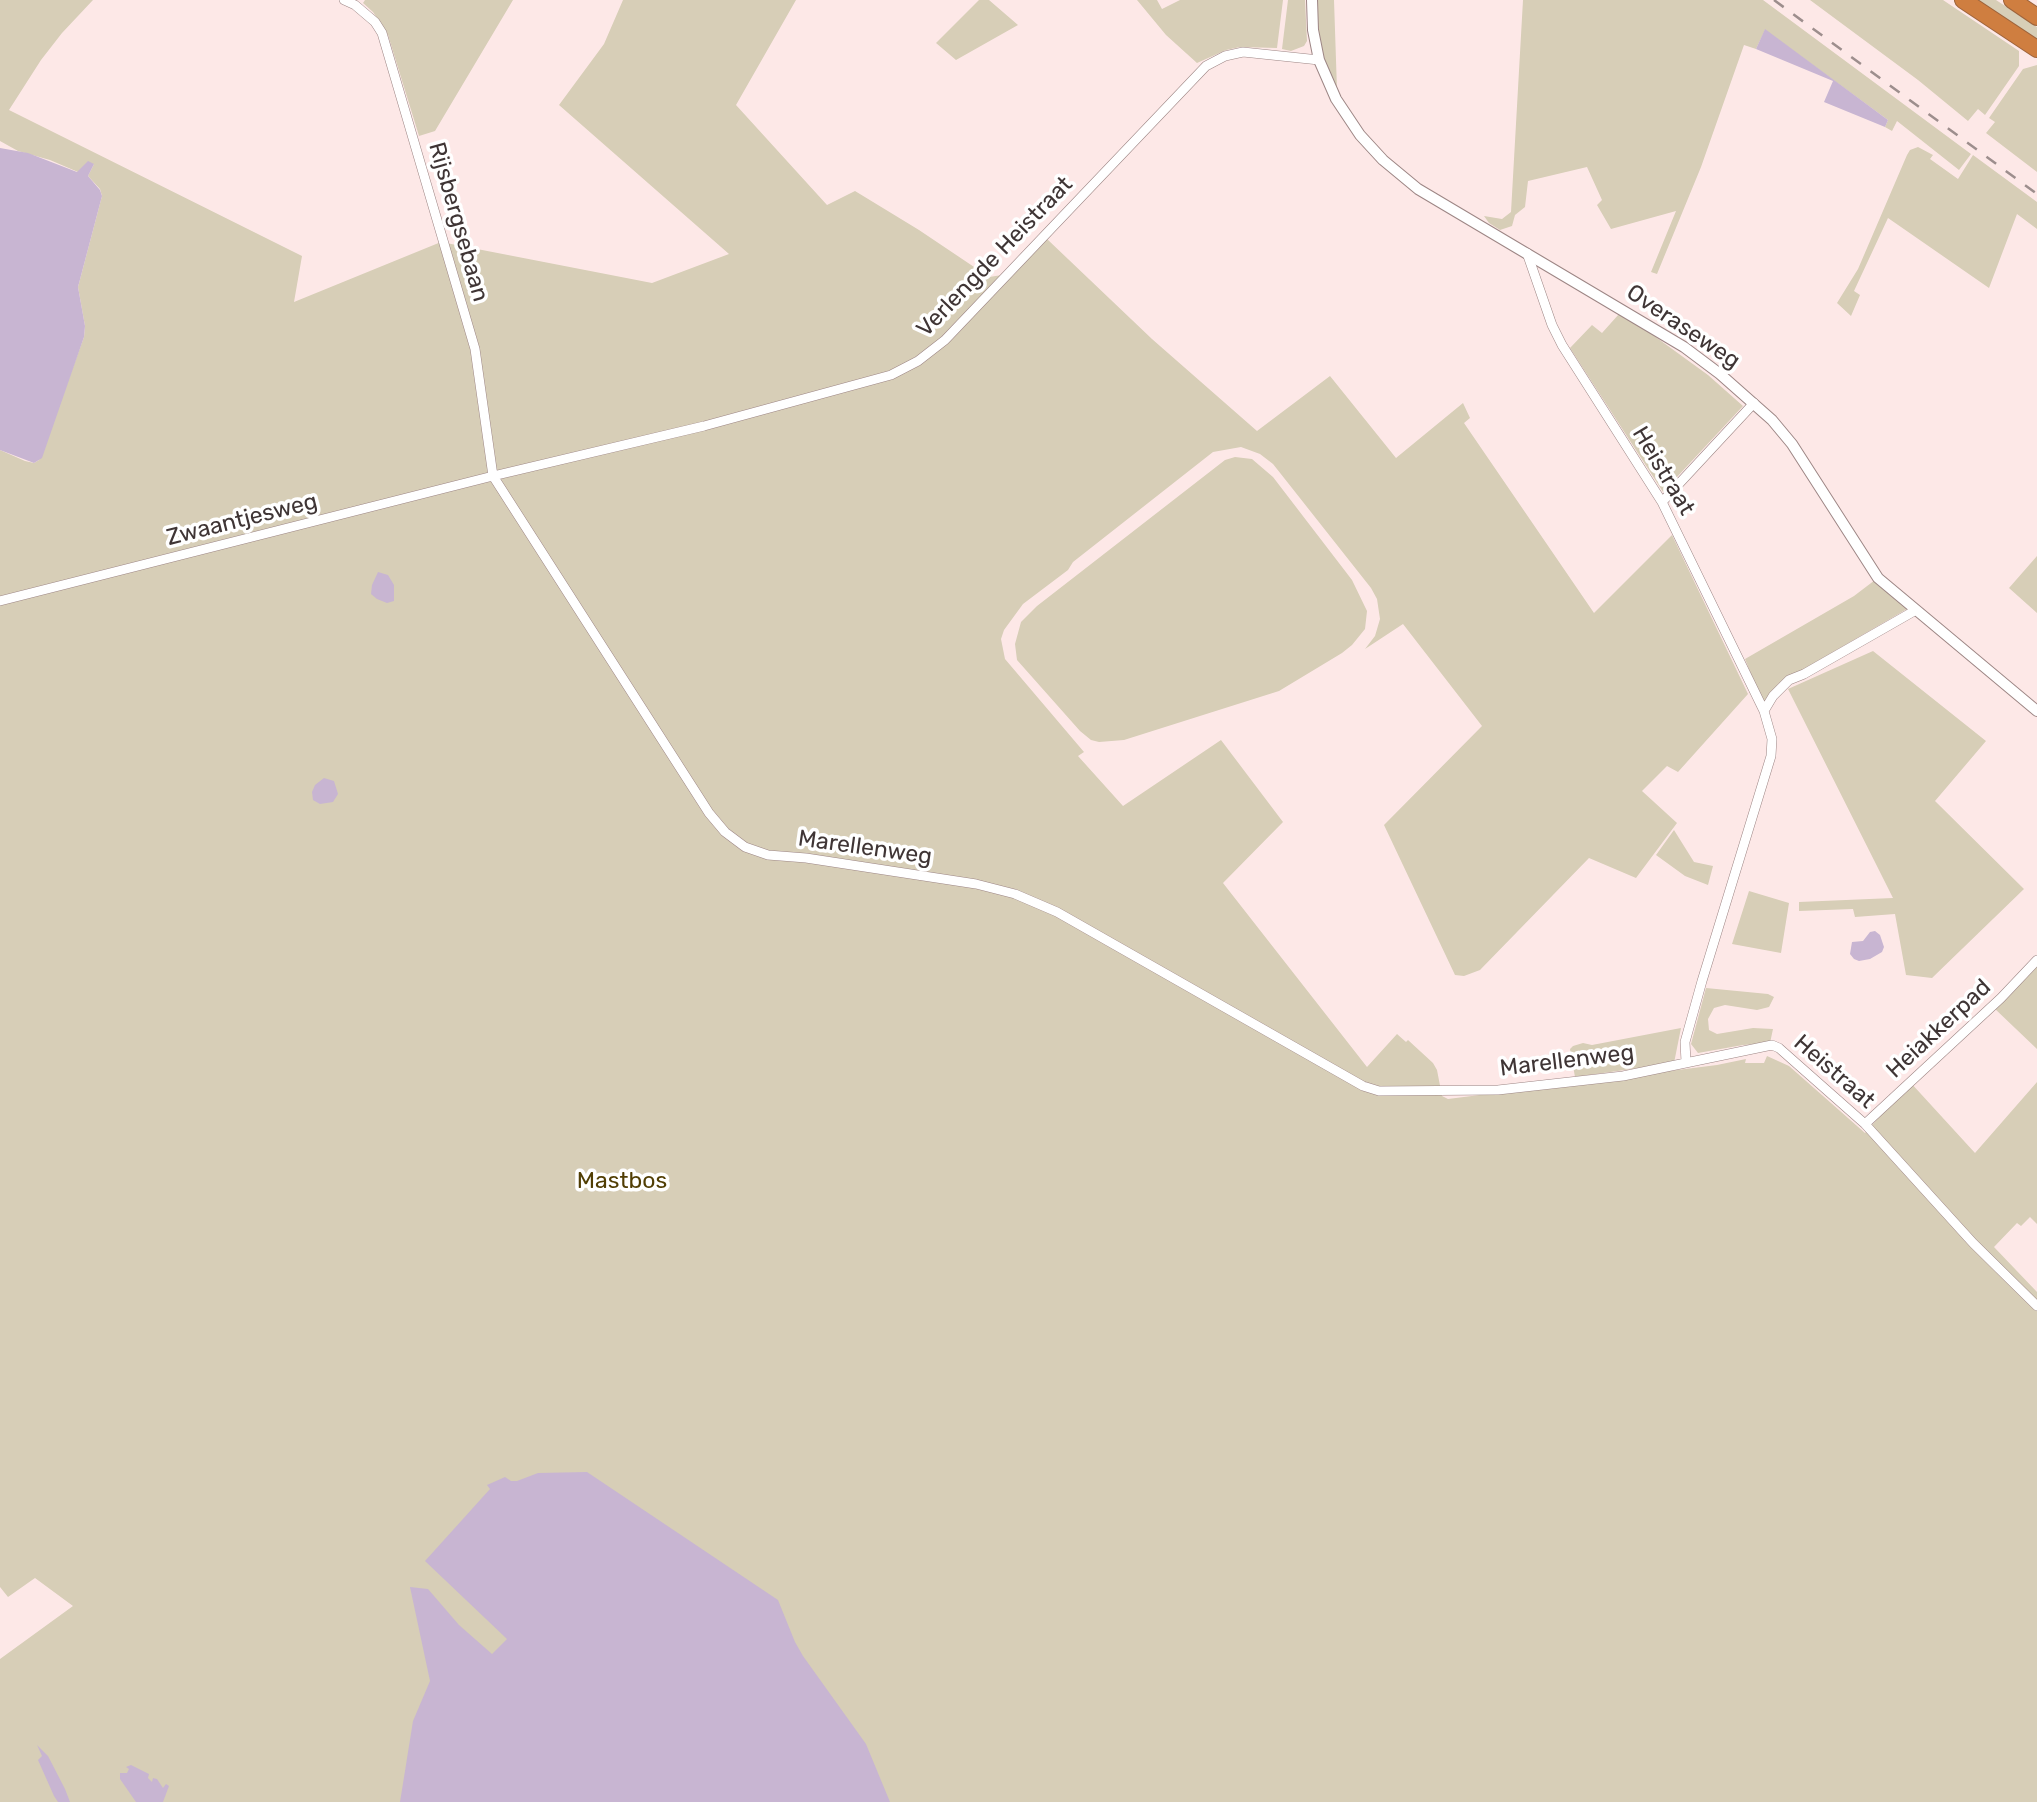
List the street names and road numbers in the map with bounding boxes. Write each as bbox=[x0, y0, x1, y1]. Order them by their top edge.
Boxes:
street label: Rijsbergsebaan bbox=[422, 139, 494, 305]
street label: Verlengde Heistraat bbox=[911, 171, 1079, 343]
street label: Overaseweg bbox=[1621, 279, 1745, 375]
street label: Heistraat bbox=[1626, 422, 1700, 520]
street label: Zwaantjesweg bbox=[164, 488, 320, 552]
street label: Marellenweg bbox=[796, 825, 934, 871]
street label: Heiakkerpad bbox=[1881, 974, 1997, 1084]
street label: Heistraat bbox=[1788, 1029, 1880, 1115]
street label: Marellenweg bbox=[1498, 1039, 1636, 1083]

